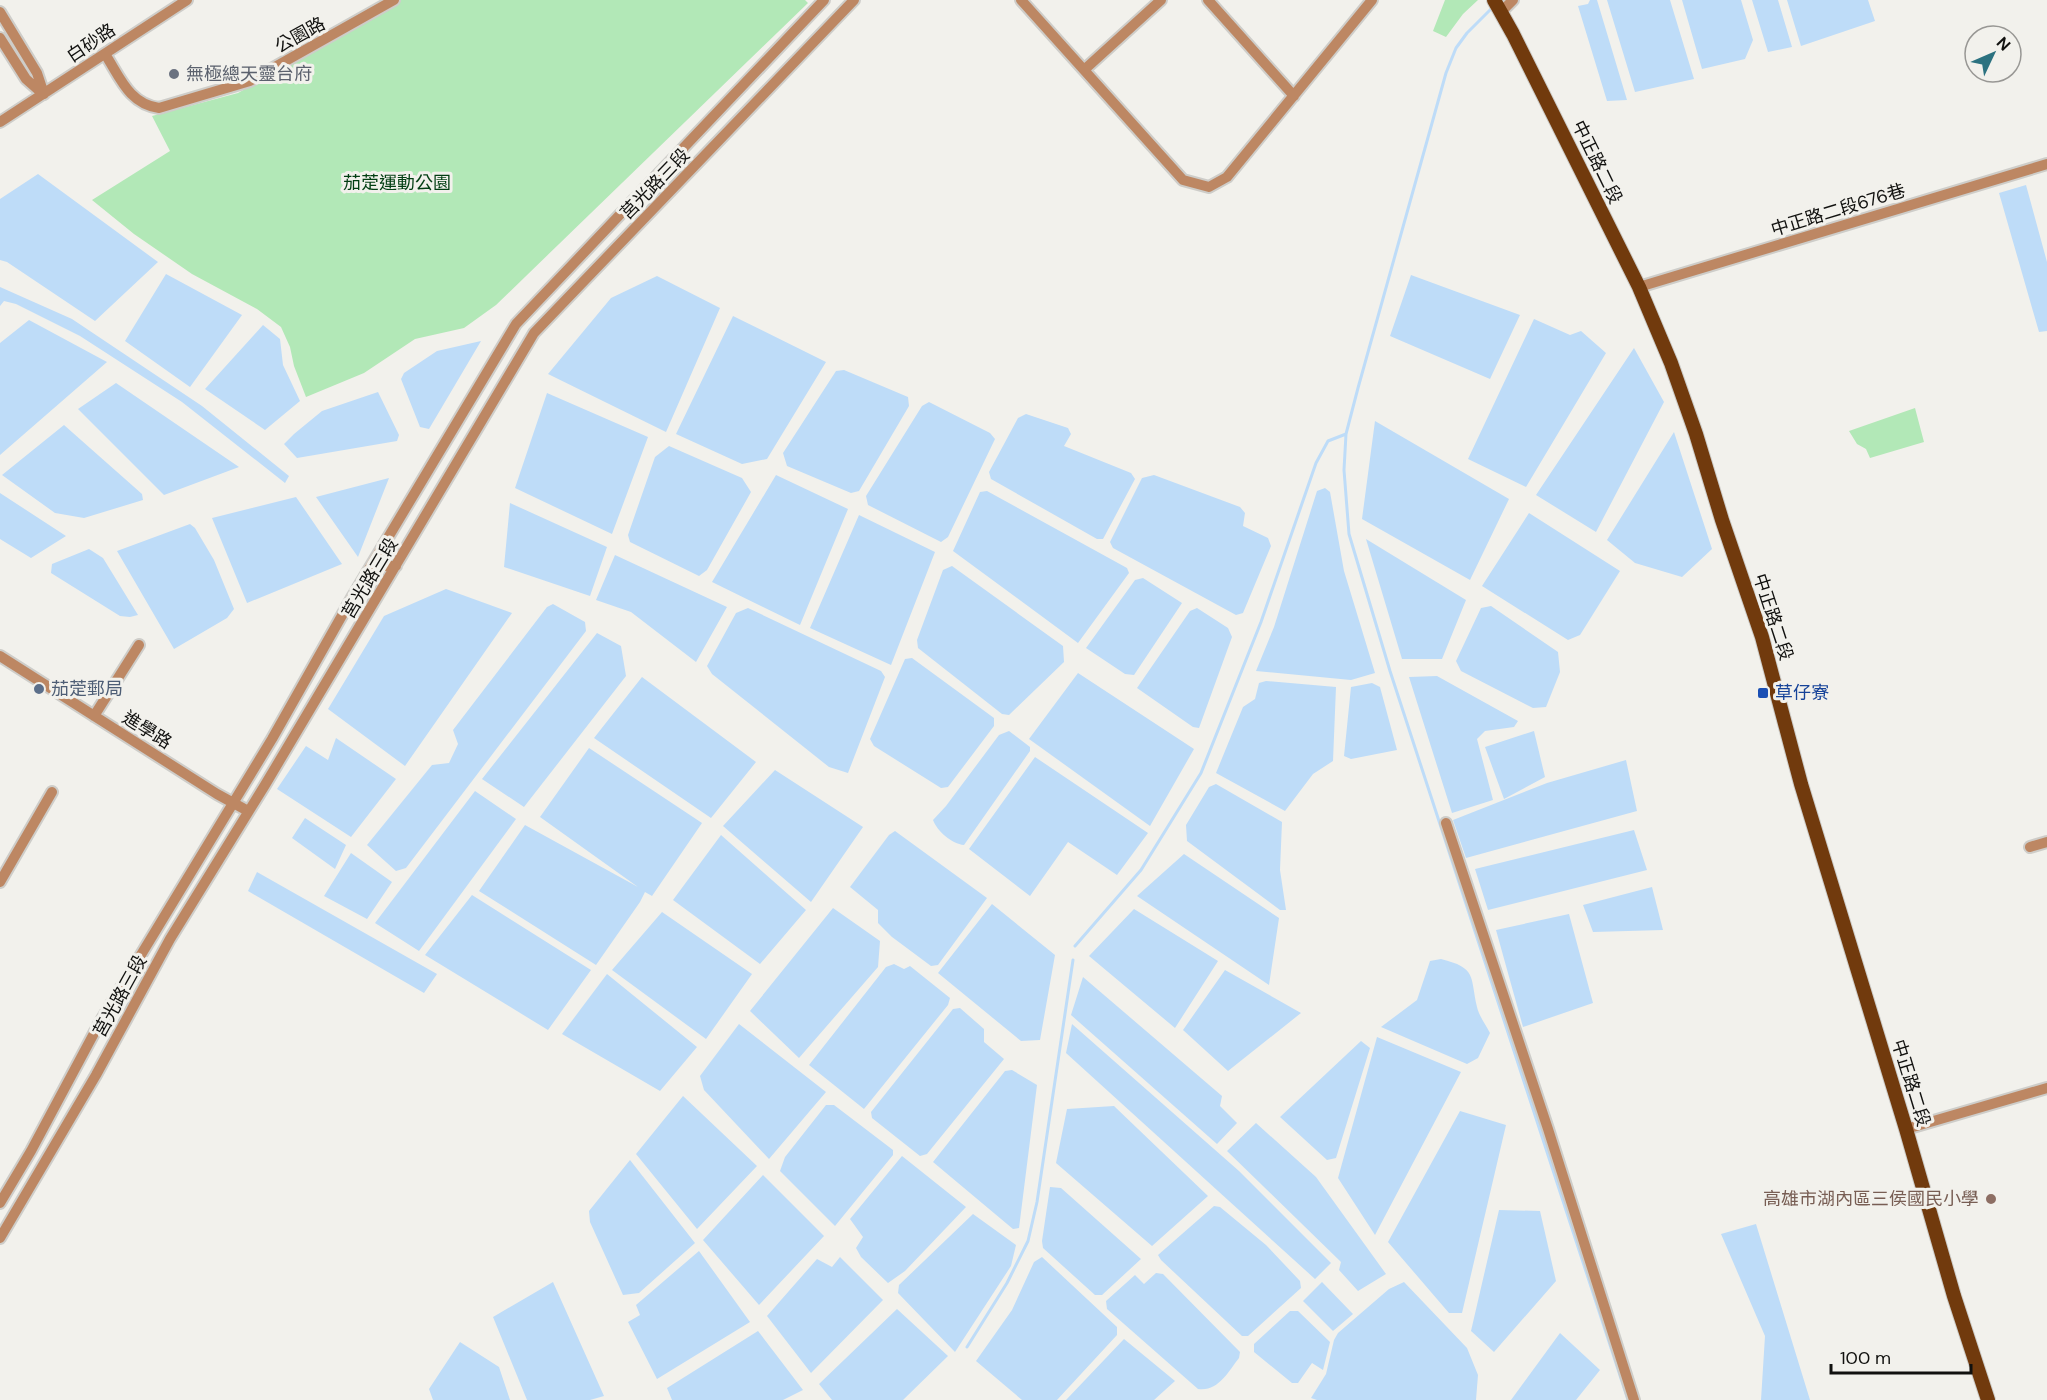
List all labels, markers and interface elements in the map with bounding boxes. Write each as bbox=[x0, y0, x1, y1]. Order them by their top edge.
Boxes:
street label: 公園路 bbox=[271, 11, 329, 59]
street label: 白砂路 bbox=[62, 18, 120, 68]
north arrow bbox=[1963, 24, 2023, 84]
text: N bbox=[1992, 32, 2015, 55]
place label: 無極總天靈台府 bbox=[186, 62, 312, 86]
marker: 無極總天靈台府 bbox=[167, 67, 181, 81]
street label: 中正路二段 bbox=[1566, 116, 1628, 208]
street label: 莒光路三段 bbox=[615, 143, 695, 225]
park label: 茄萣運動公園 bbox=[343, 171, 451, 195]
street label: 中正路二段676巷 bbox=[1768, 178, 1908, 242]
street label: 莒光路三段 bbox=[337, 533, 403, 623]
street label: 中正路二段 bbox=[1748, 570, 1798, 664]
place label: 茄萣郵局 bbox=[51, 677, 123, 701]
place label: 草仔寮 bbox=[1775, 681, 1829, 705]
marker: 茄萣郵局 bbox=[32, 682, 46, 696]
marker: 草仔寮 bbox=[1756, 686, 1770, 700]
street label: 進學路 bbox=[118, 706, 176, 754]
street label: 莒光路三段 bbox=[88, 951, 152, 1041]
street label: 中正路二段 bbox=[1886, 1036, 1936, 1130]
place label: 高雄市湖內區三侯國民小學 bbox=[1763, 1187, 1979, 1211]
marker: 高雄市湖內區三侯國民小學 bbox=[1984, 1192, 1998, 1206]
scale bar bbox=[1831, 1337, 1970, 1375]
text: 100 m bbox=[1840, 1346, 1891, 1370]

